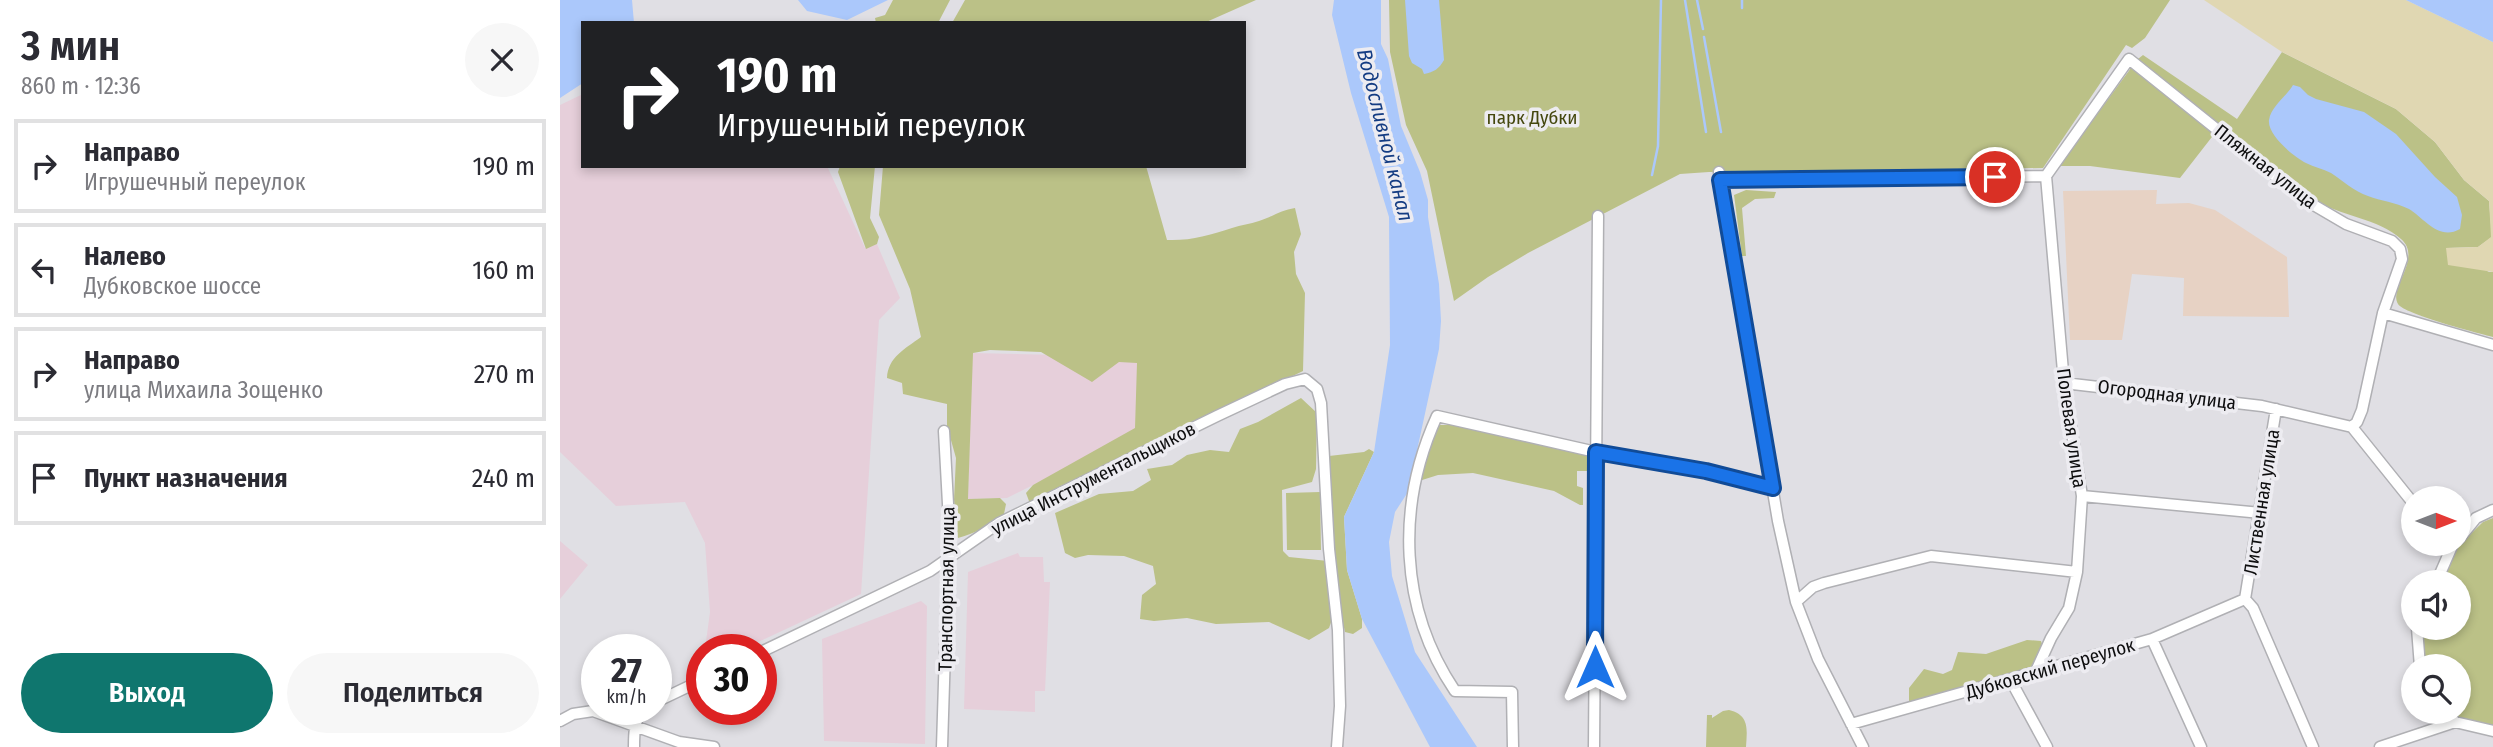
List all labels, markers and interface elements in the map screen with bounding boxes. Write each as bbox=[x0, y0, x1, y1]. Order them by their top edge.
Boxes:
text: 3 мин bbox=[21, 21, 120, 71]
button: close bbox=[465, 23, 539, 97]
text: 190 m bbox=[717, 46, 837, 105]
water label: Водосливной канал bbox=[1351, 46, 1419, 224]
icon: right bbox=[602, 49, 693, 140]
text: 860 m · 12:36 bbox=[21, 72, 141, 100]
text: Игрушечный переулок bbox=[717, 106, 1025, 144]
park label: парк Дубки bbox=[1487, 106, 1577, 129]
street label: Пляжная улица bbox=[2210, 119, 2322, 214]
text: Направо bbox=[84, 137, 180, 168]
icon: right bbox=[25, 147, 63, 185]
pin bbox=[1965, 147, 2025, 207]
text: 190 m bbox=[473, 151, 535, 182]
icon: arrive bbox=[1976, 158, 2014, 196]
text: Игрушечный переулок bbox=[84, 168, 306, 196]
text: Налево bbox=[84, 241, 166, 272]
icon: left bbox=[25, 251, 63, 289]
text: 160 m bbox=[472, 255, 535, 286]
text: Дубковское шоссе bbox=[84, 272, 261, 300]
text: Направо bbox=[84, 345, 180, 376]
icon: right bbox=[25, 355, 63, 393]
text: 270 m bbox=[474, 359, 535, 390]
street label: Полевая улица bbox=[2052, 367, 2091, 489]
street label: Огородная улица bbox=[2096, 375, 2237, 414]
text: улица Михаила Зощенко bbox=[84, 376, 323, 404]
street label: улица Инструментальщиков bbox=[987, 417, 1199, 540]
street label: Лиственная улица bbox=[2239, 428, 2284, 577]
icon: arrive bbox=[25, 459, 63, 497]
text: Пункт назначения bbox=[84, 463, 288, 494]
text: 240 m bbox=[472, 463, 535, 494]
north arrow bbox=[2401, 486, 2471, 556]
map controls bbox=[2401, 486, 2471, 724]
street label: Транспортная улица bbox=[934, 506, 959, 672]
button: sound bbox=[2401, 570, 2471, 640]
position arrow bbox=[1558, 630, 1632, 704]
street label: Дубковский переулок bbox=[1962, 633, 2137, 704]
speed limit sign: 30 bbox=[686, 634, 777, 725]
text: 27 bbox=[611, 649, 642, 691]
button: Выход bbox=[21, 653, 273, 733]
button: Поделиться bbox=[287, 653, 539, 733]
button: search bbox=[2401, 654, 2471, 724]
text: km/h bbox=[606, 686, 647, 708]

